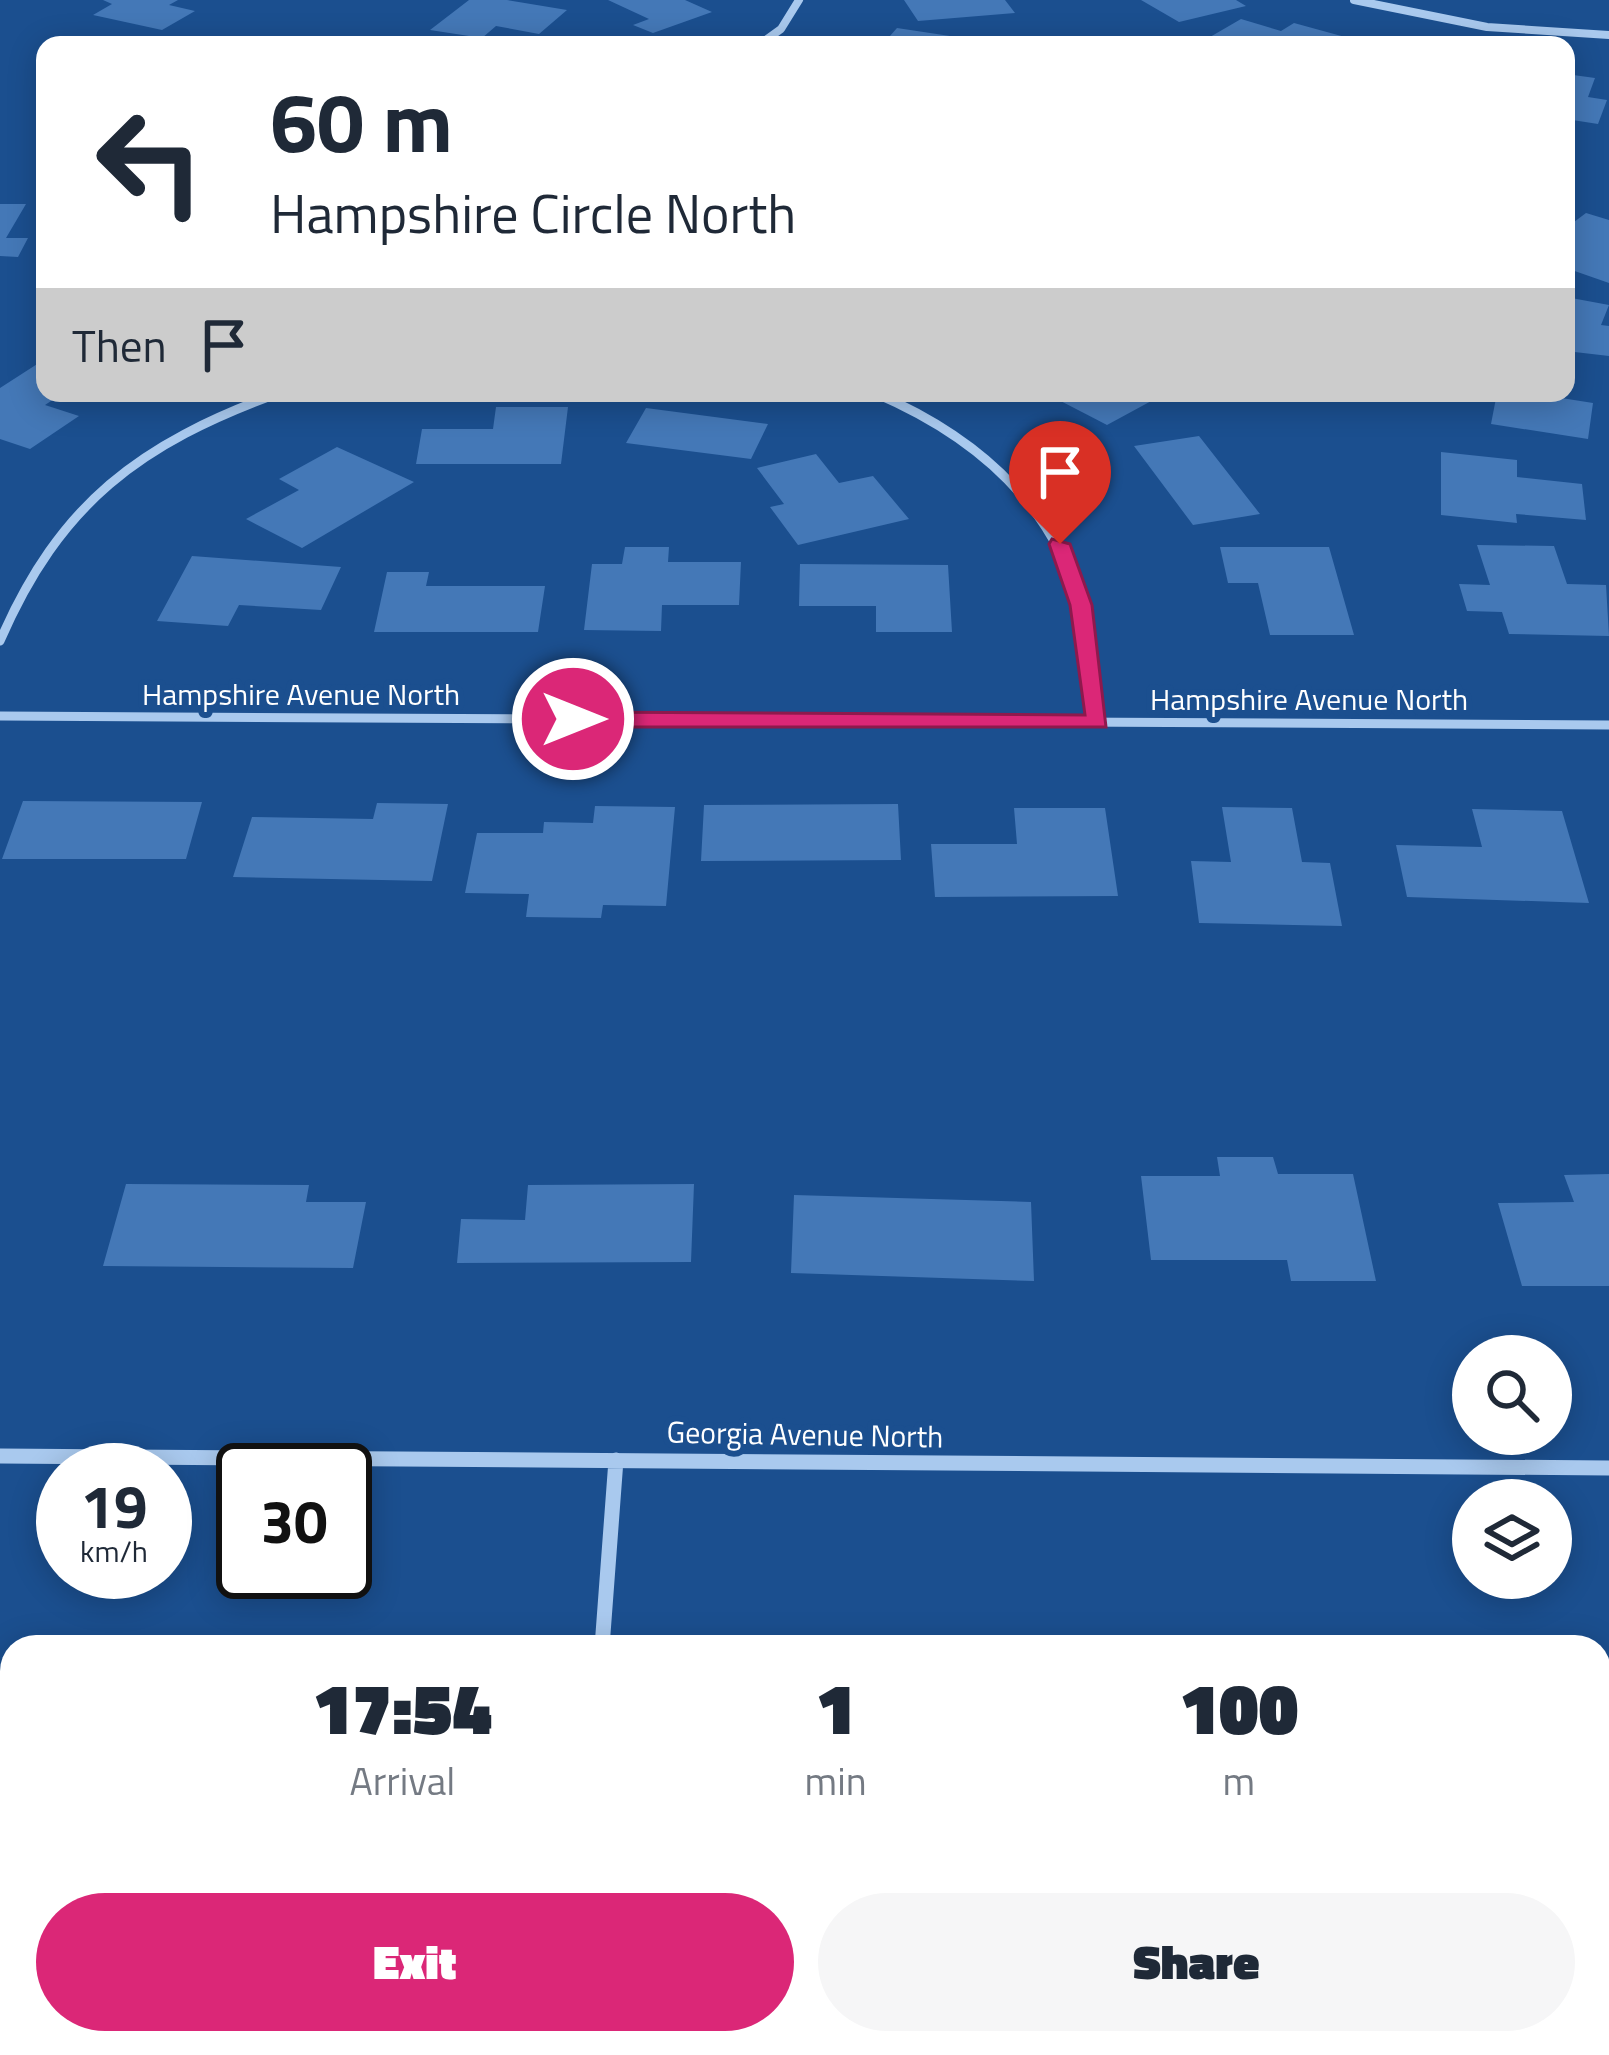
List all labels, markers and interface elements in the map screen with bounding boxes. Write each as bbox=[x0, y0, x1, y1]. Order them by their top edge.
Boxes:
text: 60 m bbox=[270, 57, 453, 185]
icon: left bbox=[72, 84, 228, 240]
text: Hampshire Circle North bbox=[270, 172, 796, 254]
text: Then bbox=[72, 311, 167, 379]
icon: arrive bbox=[191, 312, 257, 378]
pin bbox=[1009, 421, 1111, 544]
icon: arrive bbox=[1027, 439, 1093, 505]
position arrow bbox=[510, 656, 636, 782]
street label: Hampshire Avenue North bbox=[142, 671, 460, 717]
street label: Hampshire Avenue North bbox=[1150, 676, 1468, 722]
map controls bbox=[1452, 1335, 1572, 1599]
button: search bbox=[1452, 1335, 1572, 1455]
street label: Georgia Avenue North bbox=[666, 1409, 944, 1459]
speed limit sign: 30 bbox=[216, 1443, 372, 1599]
text: 19 bbox=[80, 1460, 148, 1551]
button: layers bbox=[1452, 1479, 1572, 1599]
text: km/h bbox=[80, 1528, 148, 1574]
text: 17:54 bbox=[313, 1652, 492, 1762]
text: 1 bbox=[816, 1652, 855, 1762]
text: 100 bbox=[1179, 1652, 1298, 1762]
text: Arrival bbox=[349, 1751, 455, 1810]
text: min bbox=[805, 1751, 867, 1810]
text: m bbox=[1223, 1751, 1255, 1810]
button: Exit bbox=[36, 1893, 794, 2031]
button: Share bbox=[818, 1893, 1575, 2031]

